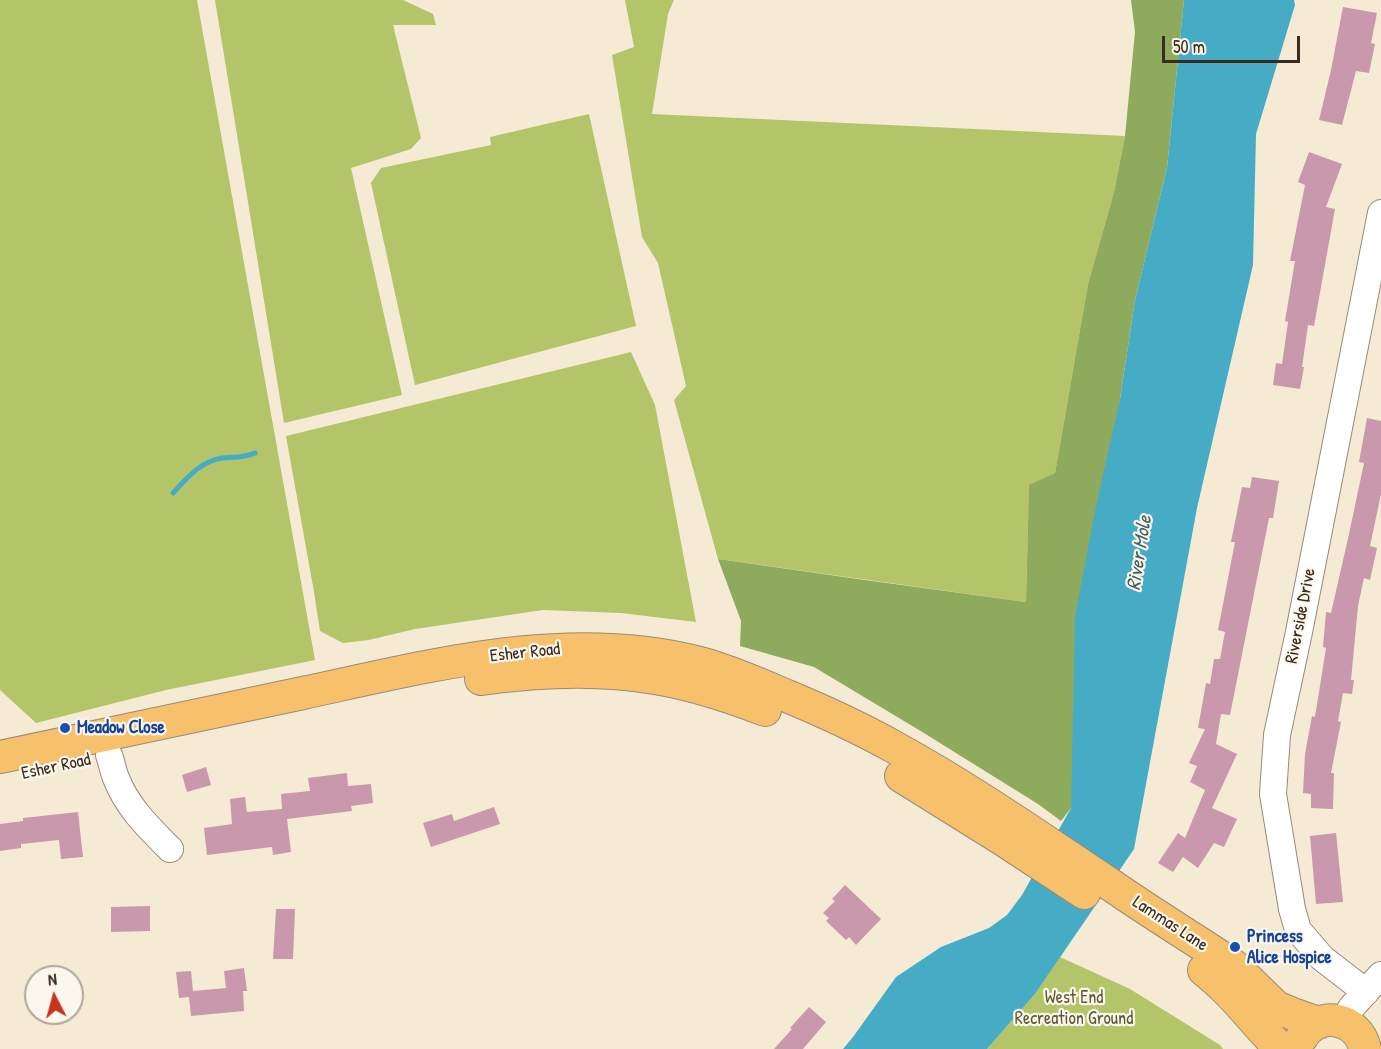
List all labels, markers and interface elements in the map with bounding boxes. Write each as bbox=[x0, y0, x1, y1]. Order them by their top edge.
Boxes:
scale bar bbox=[1165, 24, 1303, 62]
text: 50 m bbox=[1173, 34, 1205, 59]
water label: River Mole bbox=[1122, 514, 1158, 592]
street label: Riverside Drive bbox=[1281, 566, 1321, 666]
street label: Esher Road bbox=[489, 639, 561, 667]
place label: Meadow Close bbox=[77, 717, 165, 739]
marker: Meadow Close bbox=[58, 721, 72, 735]
street label: Esher Road bbox=[19, 749, 93, 785]
street label: Lammas Lane bbox=[1128, 892, 1212, 956]
place label: Princess Alice Hospice bbox=[1247, 926, 1331, 968]
marker: Princess Alice Hospice bbox=[1228, 940, 1242, 954]
north arrow bbox=[24, 965, 84, 1025]
text: N bbox=[47, 968, 58, 990]
park label: West End Recreation Ground bbox=[1015, 987, 1133, 1030]

